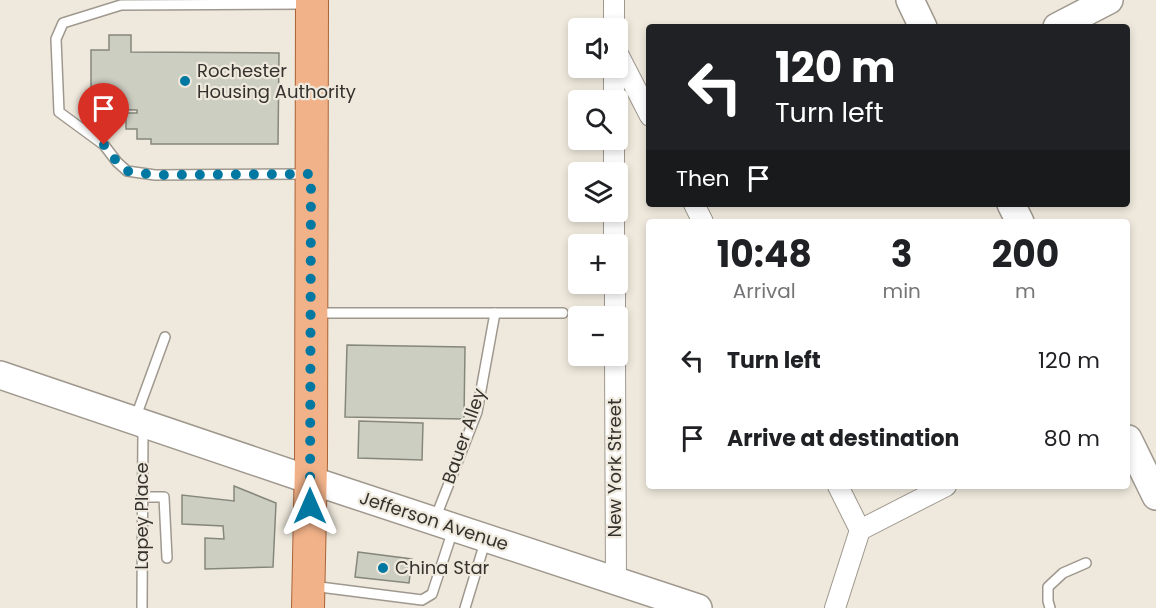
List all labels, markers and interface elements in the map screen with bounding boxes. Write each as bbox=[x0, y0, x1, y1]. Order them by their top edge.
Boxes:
map controls bbox=[568, 18, 628, 366]
button: sound bbox=[568, 18, 628, 78]
text: 120 m bbox=[775, 38, 896, 97]
icon: left bbox=[676, 48, 754, 126]
place label: Rochester Housing Authority bbox=[197, 58, 356, 104]
marker: Rochester Housing Authority bbox=[178, 74, 192, 88]
pin bbox=[78, 83, 129, 145]
button: search bbox=[568, 90, 628, 150]
icon: arrive bbox=[87, 92, 120, 125]
text: Turn left bbox=[775, 94, 884, 131]
button: layers bbox=[568, 162, 628, 222]
icon: arrive bbox=[742, 162, 775, 195]
text: Then bbox=[676, 163, 730, 194]
text: 10:48 bbox=[717, 229, 812, 280]
text: 3 bbox=[891, 229, 913, 280]
text: 200 bbox=[992, 229, 1059, 280]
button: + bbox=[568, 234, 628, 294]
text: Arrival bbox=[733, 277, 796, 305]
text: min bbox=[883, 277, 921, 305]
text: m bbox=[1015, 277, 1036, 305]
button: − bbox=[568, 306, 628, 366]
icon: left bbox=[676, 344, 709, 377]
text: Turn left bbox=[727, 345, 821, 376]
text: 120 m bbox=[1038, 345, 1100, 376]
street label: Bauer Alley bbox=[435, 385, 492, 487]
street label: New York Street bbox=[602, 399, 627, 537]
icon: arrive bbox=[676, 422, 709, 455]
text: Arrive at destination bbox=[727, 423, 959, 454]
text: 80 m bbox=[1044, 423, 1100, 454]
street label: Lapey Place bbox=[129, 462, 154, 570]
position arrow bbox=[278, 474, 342, 538]
street label: Jefferson Avenue bbox=[356, 485, 512, 556]
place label: China Star bbox=[395, 555, 490, 580]
marker: China Star bbox=[376, 561, 390, 575]

